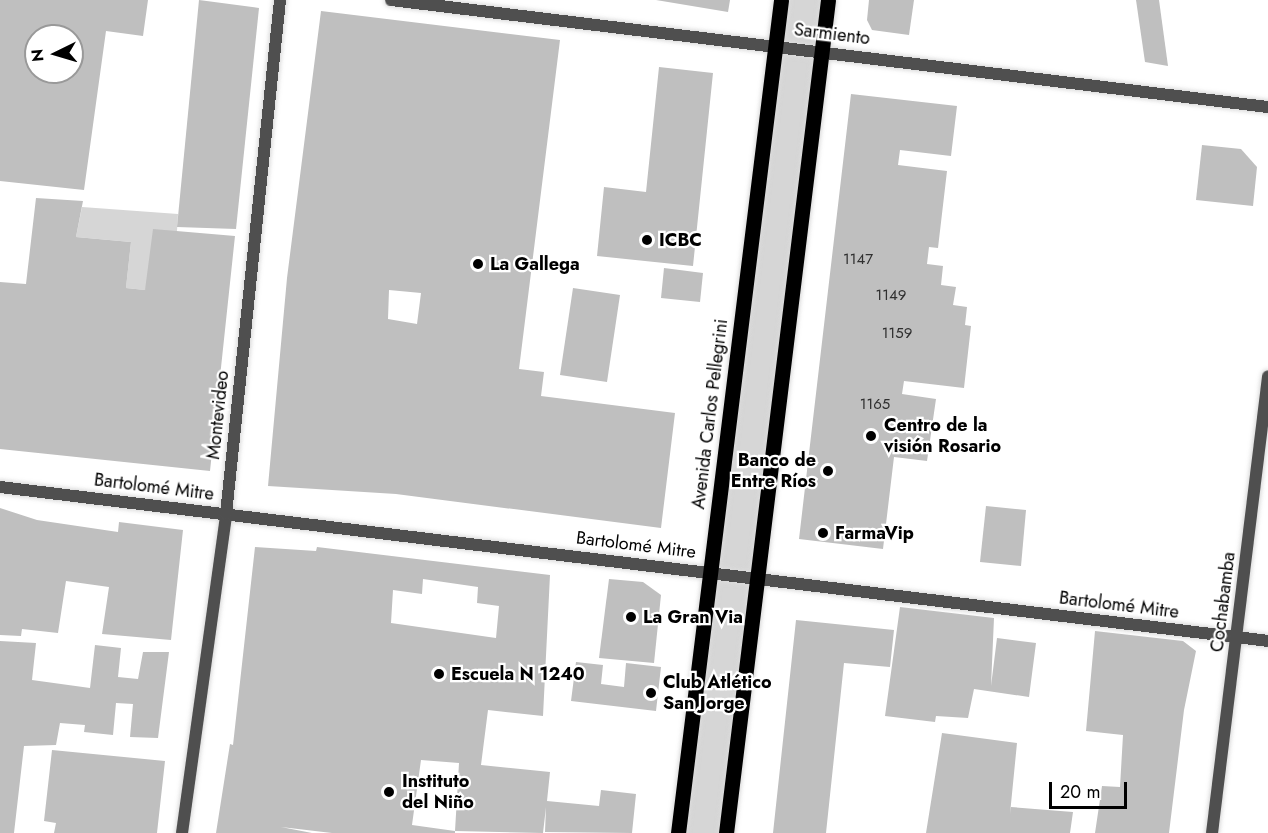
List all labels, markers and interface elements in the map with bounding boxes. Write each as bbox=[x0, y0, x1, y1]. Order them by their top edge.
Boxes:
street label: Sarmiento bbox=[793, 19, 871, 49]
north arrow bbox=[24, 24, 84, 84]
text: N bbox=[26, 48, 50, 63]
place label: ICBC bbox=[659, 229, 702, 251]
marker: ICBC bbox=[640, 233, 654, 247]
house number: 1147 bbox=[843, 251, 873, 269]
place label: La Gallega bbox=[490, 253, 580, 275]
marker: La Gallega bbox=[471, 257, 485, 271]
house number: 1149 bbox=[876, 287, 906, 305]
street label: Avenida Carlos Pellegrini bbox=[688, 318, 732, 510]
house number: 1159 bbox=[882, 325, 912, 343]
street label: Montevideo bbox=[203, 370, 233, 460]
house number: 1165 bbox=[860, 396, 890, 414]
place label: Centro de la visión Rosario bbox=[884, 415, 1001, 458]
marker: Centro de la visión Rosario bbox=[862, 427, 880, 445]
place label: Banco de Entre Ríos bbox=[731, 450, 816, 492]
marker: Banco de Entre Ríos bbox=[821, 464, 835, 478]
street label: Bartolomé Mitre bbox=[93, 469, 215, 505]
place label: FarmaVip bbox=[835, 522, 914, 544]
marker: FarmaVip bbox=[816, 526, 830, 540]
street label: Bartolomé Mitre bbox=[575, 527, 697, 563]
street label: Cochabamba bbox=[1206, 551, 1240, 653]
street label: Bartolomé Mitre bbox=[1058, 587, 1180, 623]
place label: La Gran Via bbox=[643, 606, 743, 628]
marker: La Gran Via bbox=[624, 610, 638, 624]
place label: Escuela N 1240 bbox=[451, 663, 585, 685]
marker: Escuela N 1240 bbox=[432, 667, 446, 681]
place label: Club Atlético San Jorge bbox=[663, 672, 772, 714]
marker: Club Atlético San Jorge bbox=[644, 686, 658, 700]
scale bar bbox=[1052, 770, 1130, 808]
place label: Instituto del Niño bbox=[402, 771, 474, 814]
text: 20 m bbox=[1060, 779, 1100, 805]
marker: Instituto del Niño bbox=[380, 783, 398, 801]

